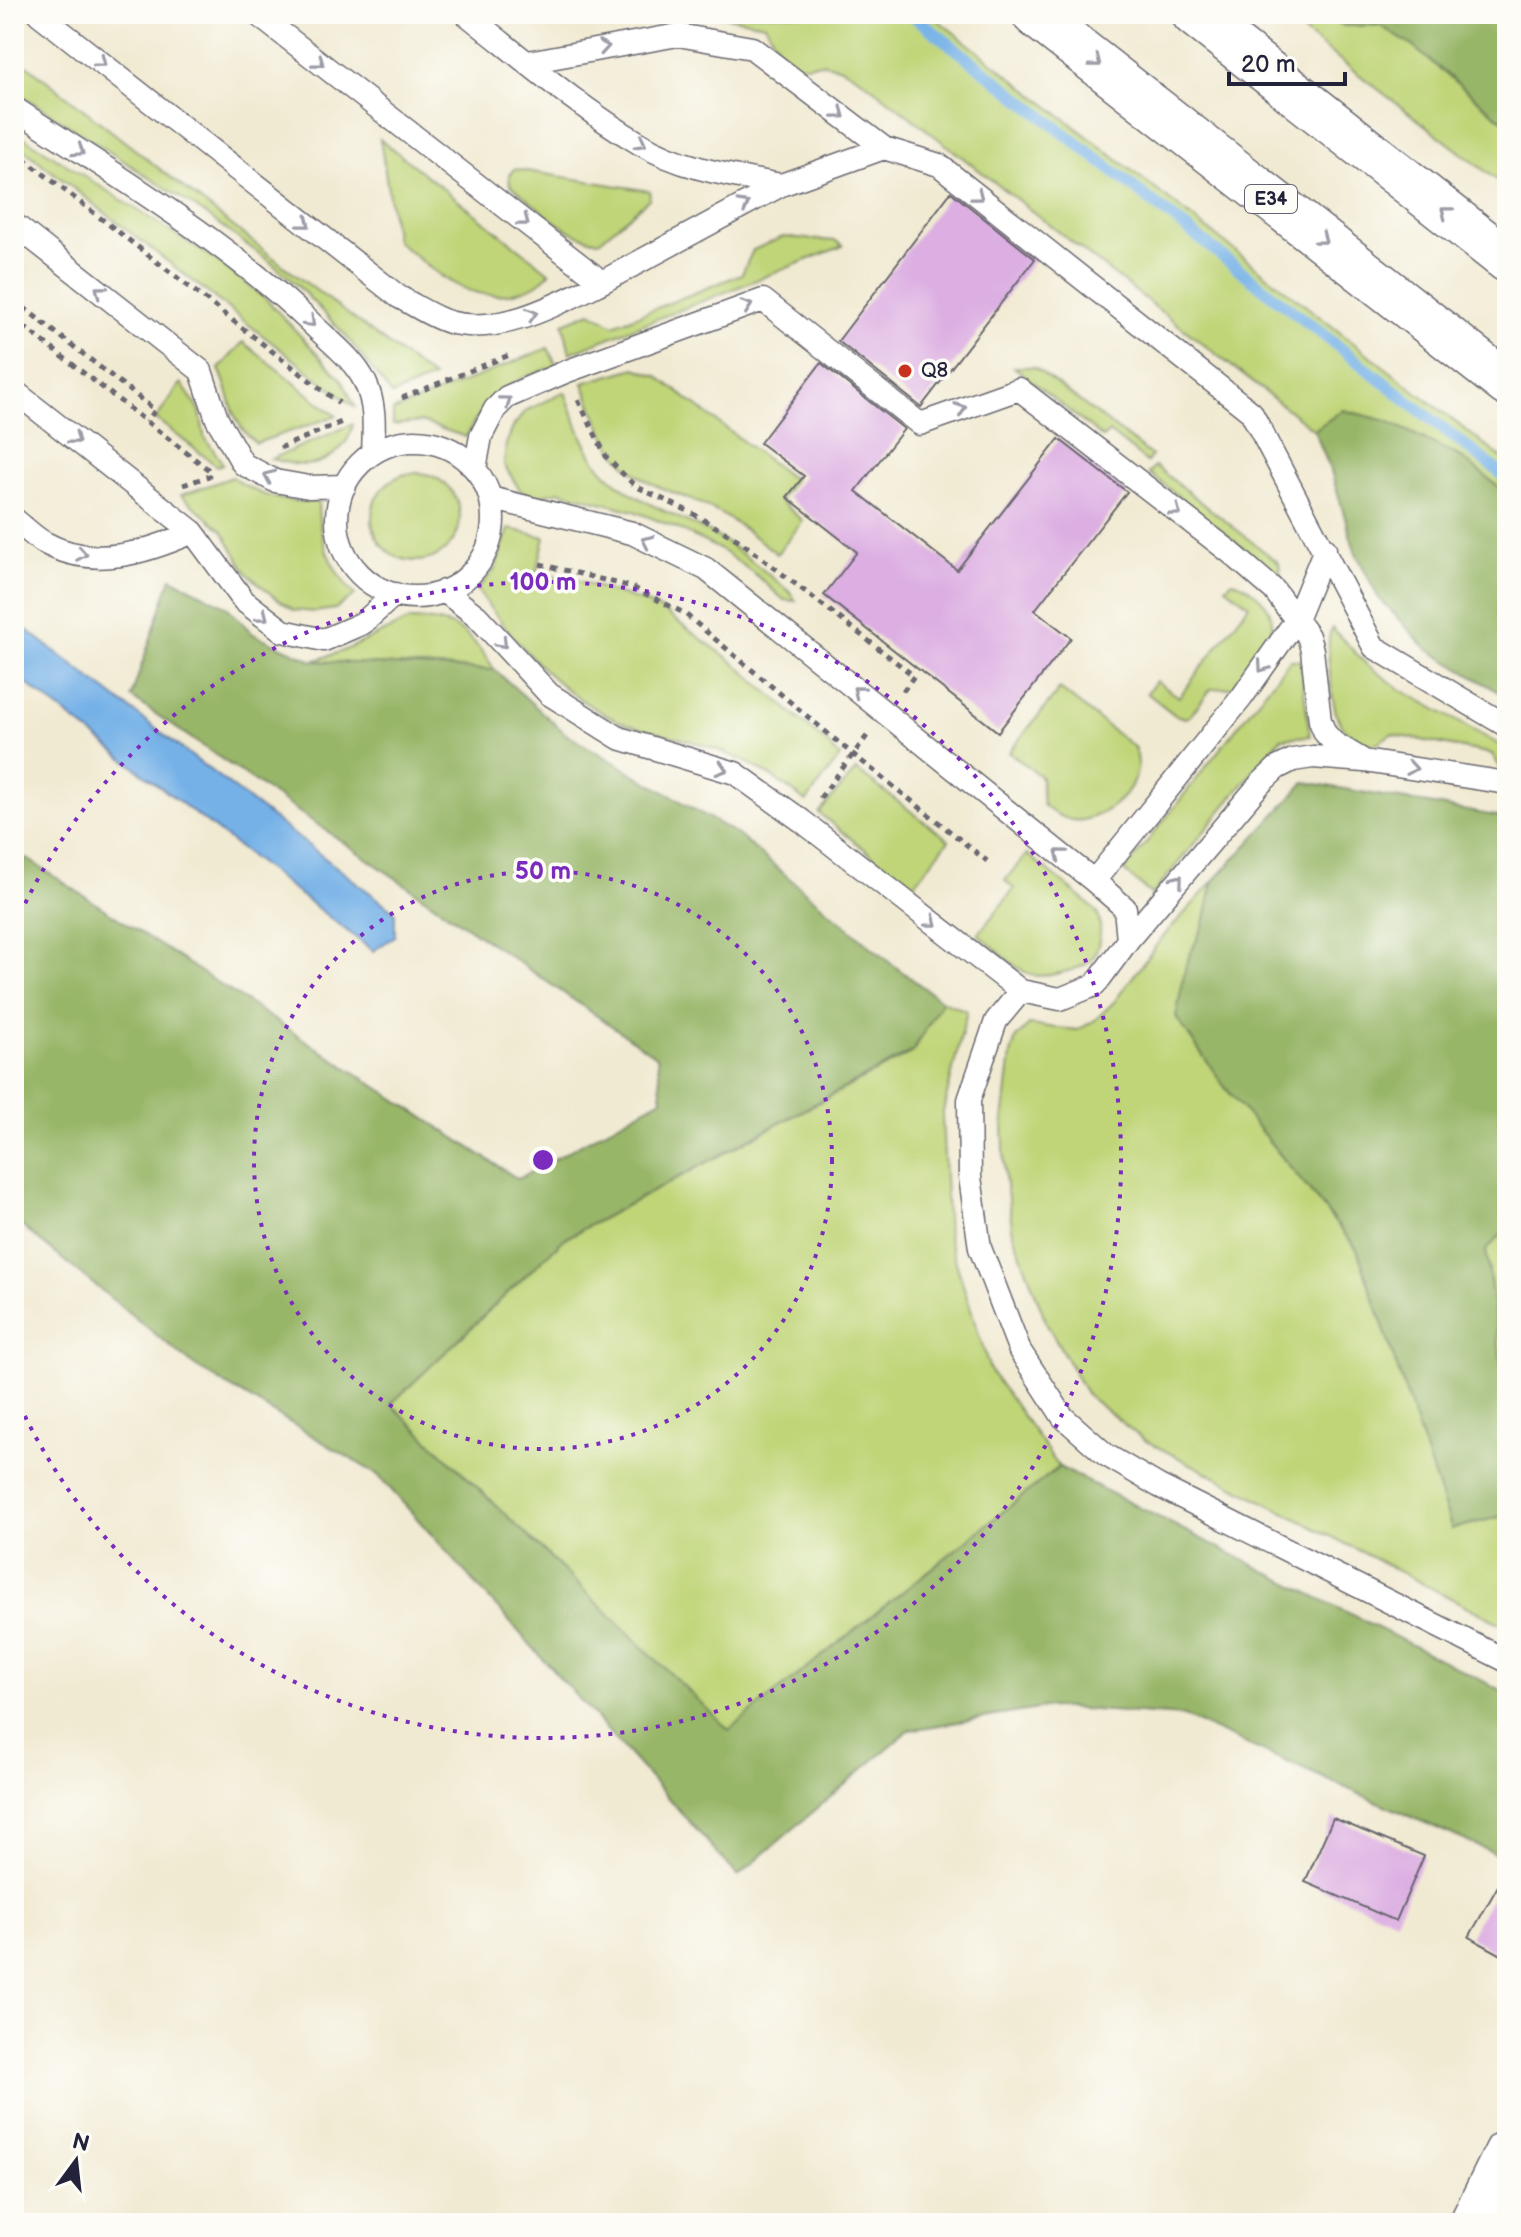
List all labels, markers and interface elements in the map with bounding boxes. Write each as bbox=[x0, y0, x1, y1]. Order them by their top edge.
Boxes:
scale bar bbox=[1229, 36, 1345, 86]
one-way arrow bbox=[597, 39, 611, 56]
text: 20 m bbox=[1241, 50, 1296, 79]
one-way arrow bbox=[310, 52, 325, 66]
one-way arrow bbox=[1087, 52, 1101, 66]
one-way arrow bbox=[92, 53, 107, 67]
one-way arrow bbox=[831, 105, 846, 119]
one-way arrow bbox=[632, 133, 647, 149]
one-way arrow bbox=[70, 141, 85, 156]
road number: E34 bbox=[1245, 185, 1297, 213]
one-way arrow bbox=[969, 187, 984, 201]
one-way arrow bbox=[735, 199, 749, 215]
one-way arrow bbox=[1441, 207, 1455, 222]
one-way arrow bbox=[515, 212, 530, 226]
one-way arrow bbox=[296, 213, 310, 228]
one-way arrow bbox=[1313, 230, 1328, 244]
one-way arrow bbox=[94, 287, 109, 301]
one-way arrow bbox=[739, 299, 753, 316]
one-way arrow bbox=[525, 307, 538, 323]
one-way arrow bbox=[301, 313, 315, 328]
place label: Q8 bbox=[921, 359, 948, 383]
marker: Q8 bbox=[896, 362, 914, 380]
one-way arrow bbox=[497, 396, 512, 411]
one-way arrow bbox=[953, 402, 967, 419]
one-way arrow bbox=[66, 430, 81, 444]
one-way arrow bbox=[262, 470, 277, 486]
one-way arrow bbox=[1167, 501, 1181, 516]
one-way arrow bbox=[641, 535, 656, 551]
one-way arrow bbox=[75, 545, 88, 562]
text: 100 m bbox=[510, 568, 576, 597]
one-way arrow bbox=[255, 606, 269, 620]
one-way arrow bbox=[492, 634, 507, 648]
one-way arrow bbox=[1258, 658, 1273, 672]
one-way arrow bbox=[853, 686, 867, 701]
one-way arrow bbox=[1406, 759, 1419, 776]
one-way arrow bbox=[715, 760, 729, 776]
one-way arrow bbox=[1055, 849, 1069, 864]
text: 50 m bbox=[515, 857, 571, 886]
one-way arrow bbox=[1168, 875, 1183, 890]
one-way arrow bbox=[923, 912, 938, 926]
centre of rings bbox=[529, 1146, 557, 1174]
north arrow bbox=[36, 2121, 116, 2201]
text: N bbox=[69, 2128, 92, 2158]

